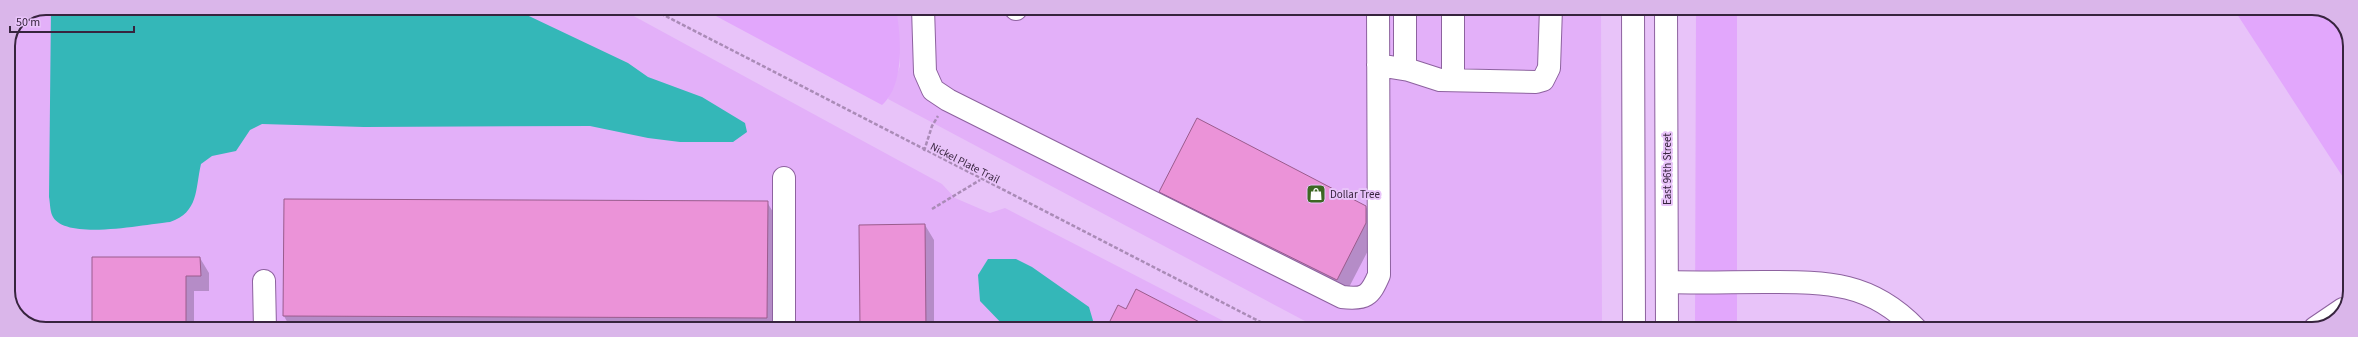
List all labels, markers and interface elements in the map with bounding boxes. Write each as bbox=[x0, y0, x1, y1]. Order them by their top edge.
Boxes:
scale bar bbox=[10, 8, 134, 34]
text: 50 m bbox=[16, 14, 40, 31]
street label: East 96th Street bbox=[1660, 133, 1675, 205]
street label: Nickel Plate Trail bbox=[928, 139, 1003, 187]
shop icon: Dollar Tree bbox=[1305, 183, 1327, 205]
place label: Dollar Tree bbox=[1330, 187, 1380, 202]

